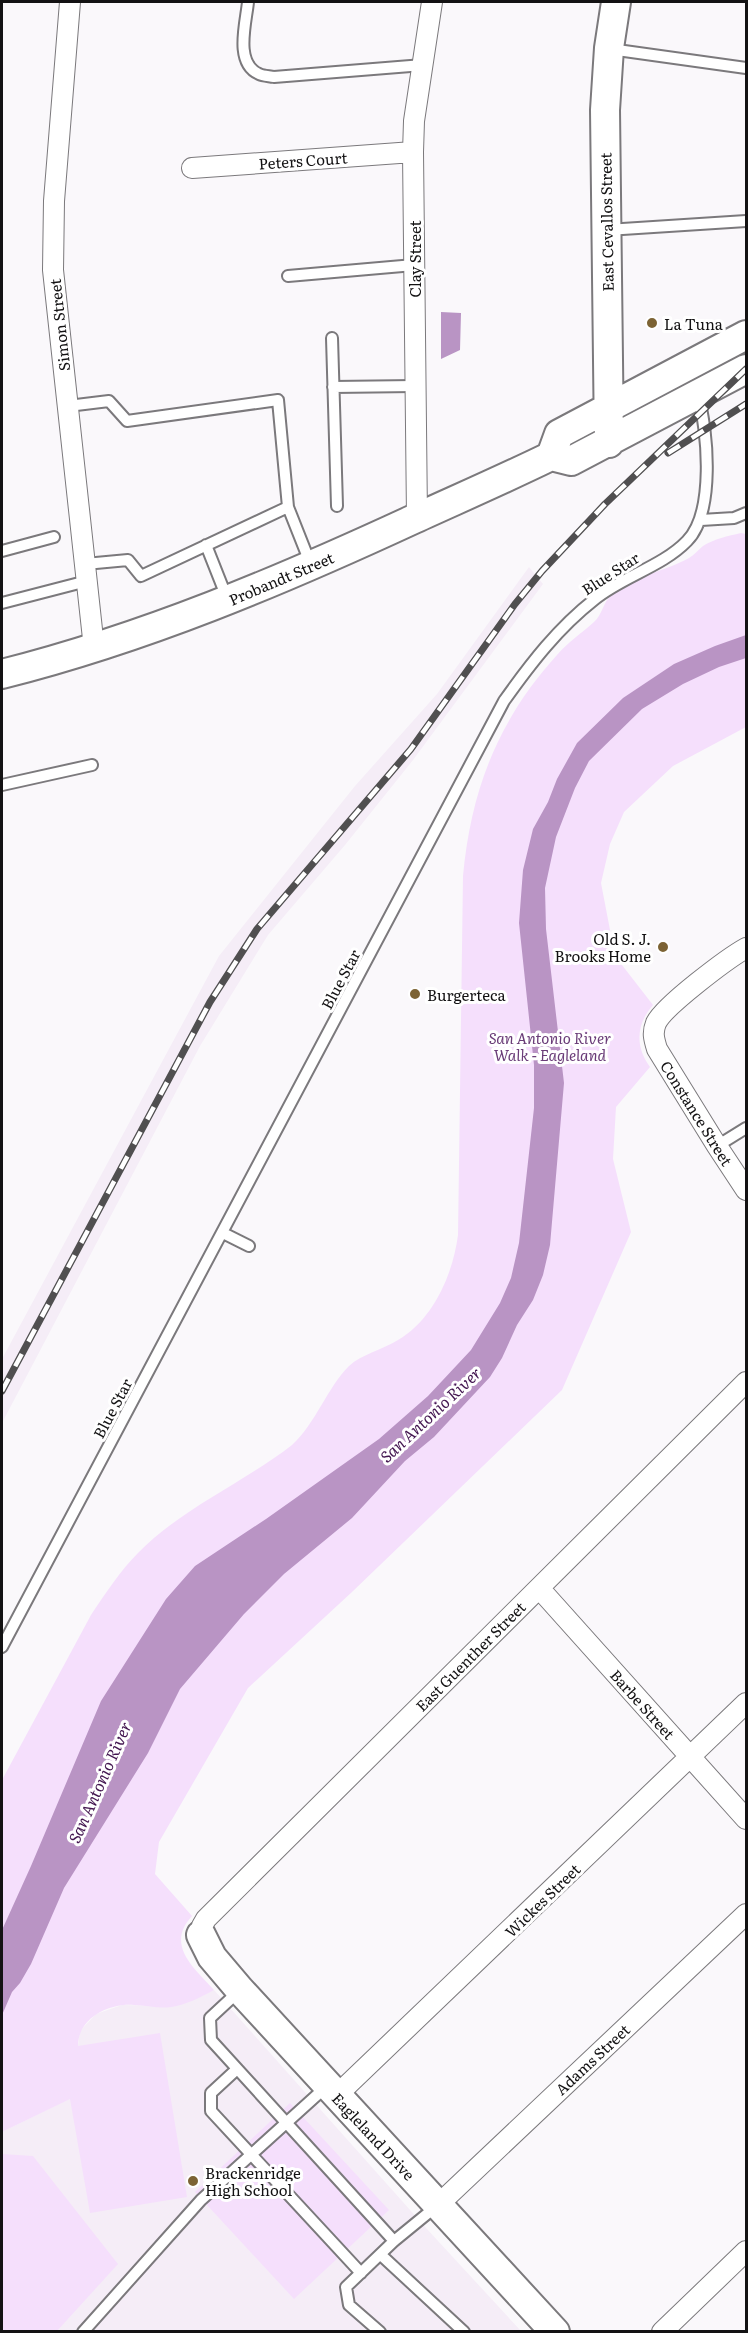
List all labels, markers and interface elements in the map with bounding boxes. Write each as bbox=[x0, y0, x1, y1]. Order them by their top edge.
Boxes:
street label: Peters Court bbox=[258, 145, 348, 175]
street label: East Cevallos Street bbox=[593, 152, 619, 292]
street label: Clay Street bbox=[403, 220, 426, 298]
street label: Simon Street bbox=[43, 278, 75, 372]
place label: La Tuna bbox=[664, 312, 724, 335]
marker: La Tuna bbox=[645, 316, 659, 330]
street label: Probandt Street bbox=[225, 545, 337, 611]
street label: Blue Star bbox=[577, 546, 643, 600]
place label: Old S. J. Brooks Home bbox=[555, 927, 651, 967]
marker: Old S. J. Brooks Home bbox=[656, 940, 670, 954]
street label: Blue Star bbox=[315, 945, 365, 1013]
place label: Burgerteca bbox=[427, 983, 507, 1006]
marker: Burgerteca bbox=[408, 987, 422, 1001]
park label: San Antonio River Walk - Eagleland bbox=[489, 1026, 611, 1066]
street label: Constance Street bbox=[655, 1056, 739, 1170]
water label: San Antonio River bbox=[374, 1361, 486, 1467]
street label: Blue Star bbox=[87, 1374, 137, 1442]
street label: East Guenther Street bbox=[410, 1596, 530, 1716]
street label: Barbe Street bbox=[605, 1664, 681, 1744]
water label: San Antonio River bbox=[61, 1717, 137, 1847]
street label: Wickes Street bbox=[499, 1858, 585, 1942]
street label: Adams Street bbox=[549, 2018, 635, 2100]
street label: Eagleland Drive bbox=[327, 2087, 421, 2185]
place label: Brackenridge High School bbox=[205, 2161, 301, 2201]
marker: Brackenridge High School bbox=[186, 2174, 200, 2188]

